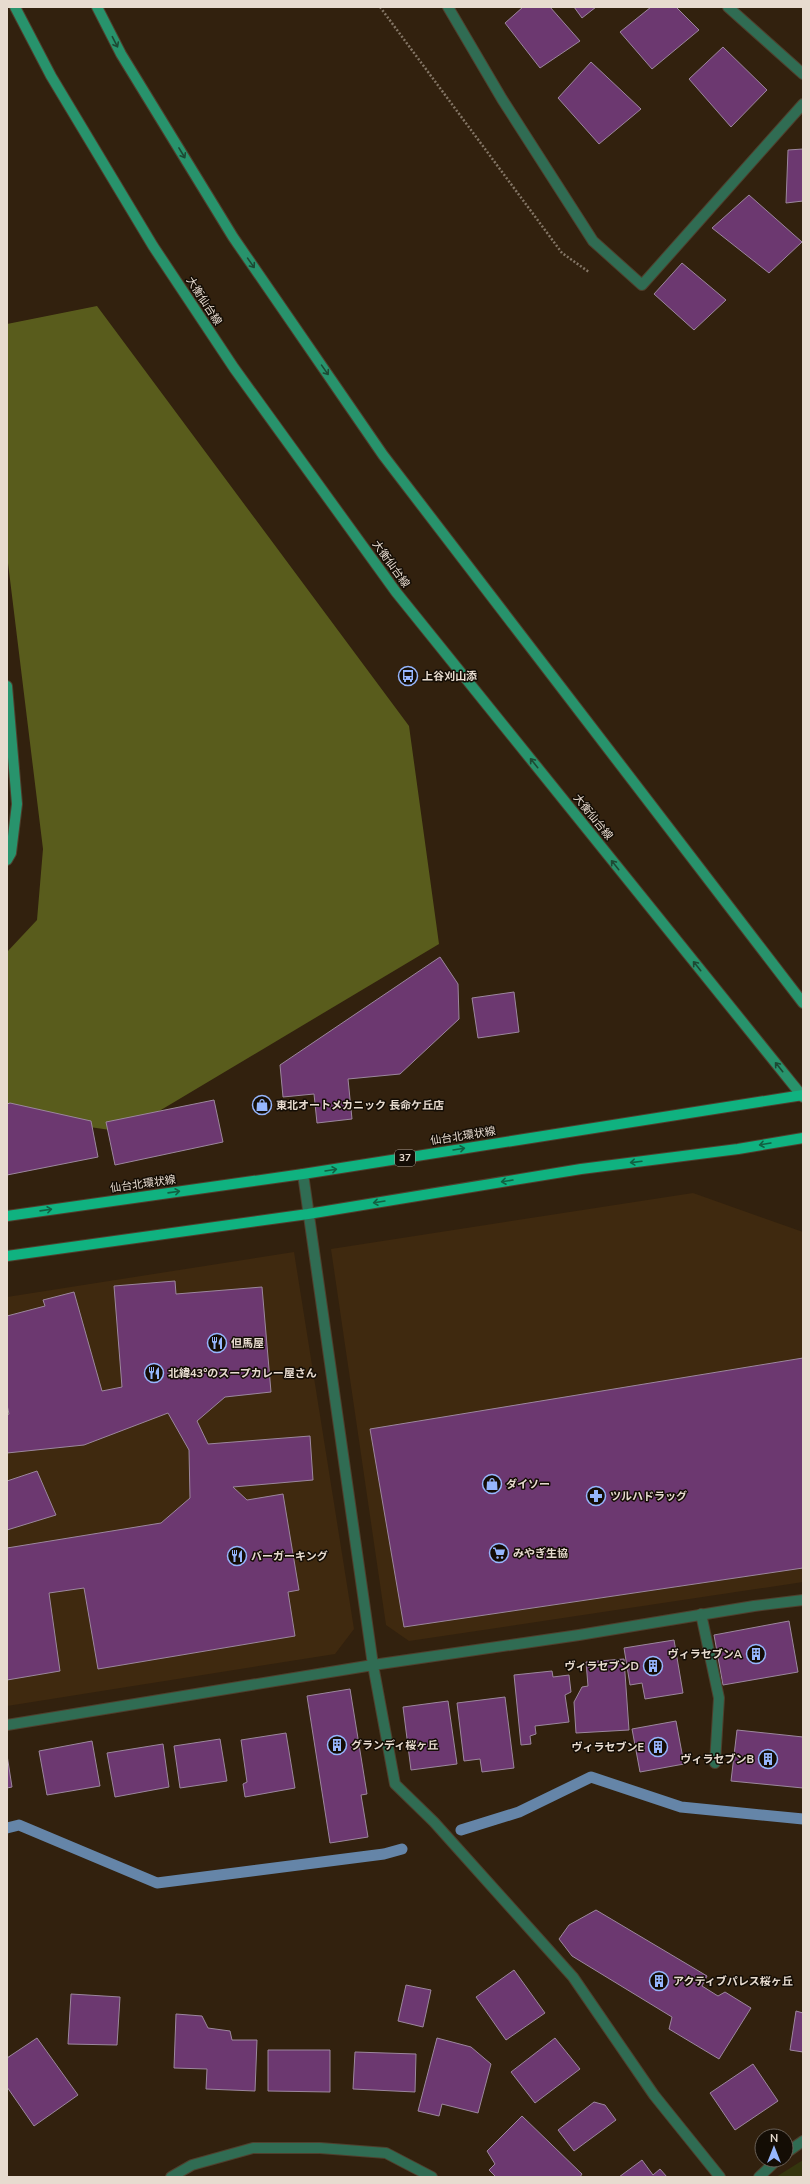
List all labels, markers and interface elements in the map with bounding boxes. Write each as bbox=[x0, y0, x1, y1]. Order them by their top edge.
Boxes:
one-way arrow bbox=[111, 35, 119, 47]
one-way arrow bbox=[178, 147, 186, 159]
one-way arrow bbox=[247, 257, 255, 268]
street label: 大衡仙台線 bbox=[183, 274, 225, 328]
one-way arrow bbox=[321, 364, 329, 376]
street label: 大衡仙台線 bbox=[369, 537, 413, 591]
bus stop icon: 上谷刈山添 bbox=[397, 665, 419, 687]
place label: 上谷刈山添 bbox=[422, 669, 477, 684]
one-way arrow bbox=[530, 758, 538, 769]
street label: 大衡仙台線 bbox=[570, 791, 616, 843]
one-way arrow bbox=[611, 859, 620, 870]
one-way arrow bbox=[692, 961, 701, 972]
one-way arrow bbox=[774, 1062, 783, 1072]
shop icon: 東北オートメカニック 長命ケ丘店 bbox=[251, 1094, 273, 1116]
place label: 東北オートメカニック 長命ケ丘店 bbox=[276, 1098, 444, 1113]
street label: 仙台北環状線 bbox=[429, 1123, 497, 1149]
one-way arrow bbox=[758, 1140, 771, 1148]
one-way arrow bbox=[452, 1145, 465, 1153]
road number: 37 bbox=[395, 1150, 415, 1166]
one-way arrow bbox=[630, 1158, 643, 1166]
one-way arrow bbox=[324, 1165, 337, 1173]
street label: 仙台北環状線 bbox=[109, 1172, 177, 1196]
one-way arrow bbox=[501, 1177, 514, 1185]
one-way arrow bbox=[167, 1188, 180, 1196]
one-way arrow bbox=[373, 1198, 386, 1206]
one-way arrow bbox=[39, 1206, 52, 1214]
restaurant icon: 但馬屋 bbox=[206, 1332, 228, 1354]
place label: 但馬屋 bbox=[231, 1336, 264, 1351]
restaurant icon: 北緯43°のスープカレー屋さん bbox=[143, 1362, 165, 1384]
place label: 北緯43°のスープカレー屋さん bbox=[168, 1366, 317, 1381]
shop icon: ダイソー bbox=[481, 1473, 503, 1495]
place label: ダイソー bbox=[506, 1477, 550, 1492]
pharmacy icon: ツルハドラッグ bbox=[585, 1485, 607, 1507]
place label: ツルハドラッグ bbox=[610, 1489, 687, 1504]
supermarket icon: みやぎ生協 bbox=[488, 1542, 510, 1564]
restaurant icon: バーガーキング bbox=[226, 1545, 248, 1567]
place label: みやぎ生協 bbox=[513, 1546, 568, 1561]
place label: バーガーキング bbox=[251, 1549, 328, 1564]
building icon: ヴィラセブンA bbox=[745, 1643, 767, 1665]
place label: ヴィラセブンA bbox=[668, 1647, 743, 1662]
building icon: ヴィラセブンD bbox=[642, 1655, 664, 1677]
place label: ヴィラセブンD bbox=[565, 1659, 639, 1674]
building icon: グランディ桜ヶ丘 bbox=[326, 1734, 348, 1756]
building icon: ヴィラセブンE bbox=[647, 1736, 669, 1758]
place label: グランディ桜ヶ丘 bbox=[351, 1738, 438, 1753]
place label: ヴィラセブンE bbox=[571, 1740, 644, 1755]
building icon: ヴィラセブンB bbox=[757, 1748, 779, 1770]
place label: ヴィラセブンB bbox=[680, 1752, 754, 1767]
building icon: アクティブパレス桜ヶ丘 bbox=[648, 1970, 670, 1992]
place label: アクティブパレス桜ヶ丘 bbox=[673, 1974, 793, 1989]
north arrow bbox=[754, 2128, 794, 2168]
text: N bbox=[770, 2131, 778, 2146]

